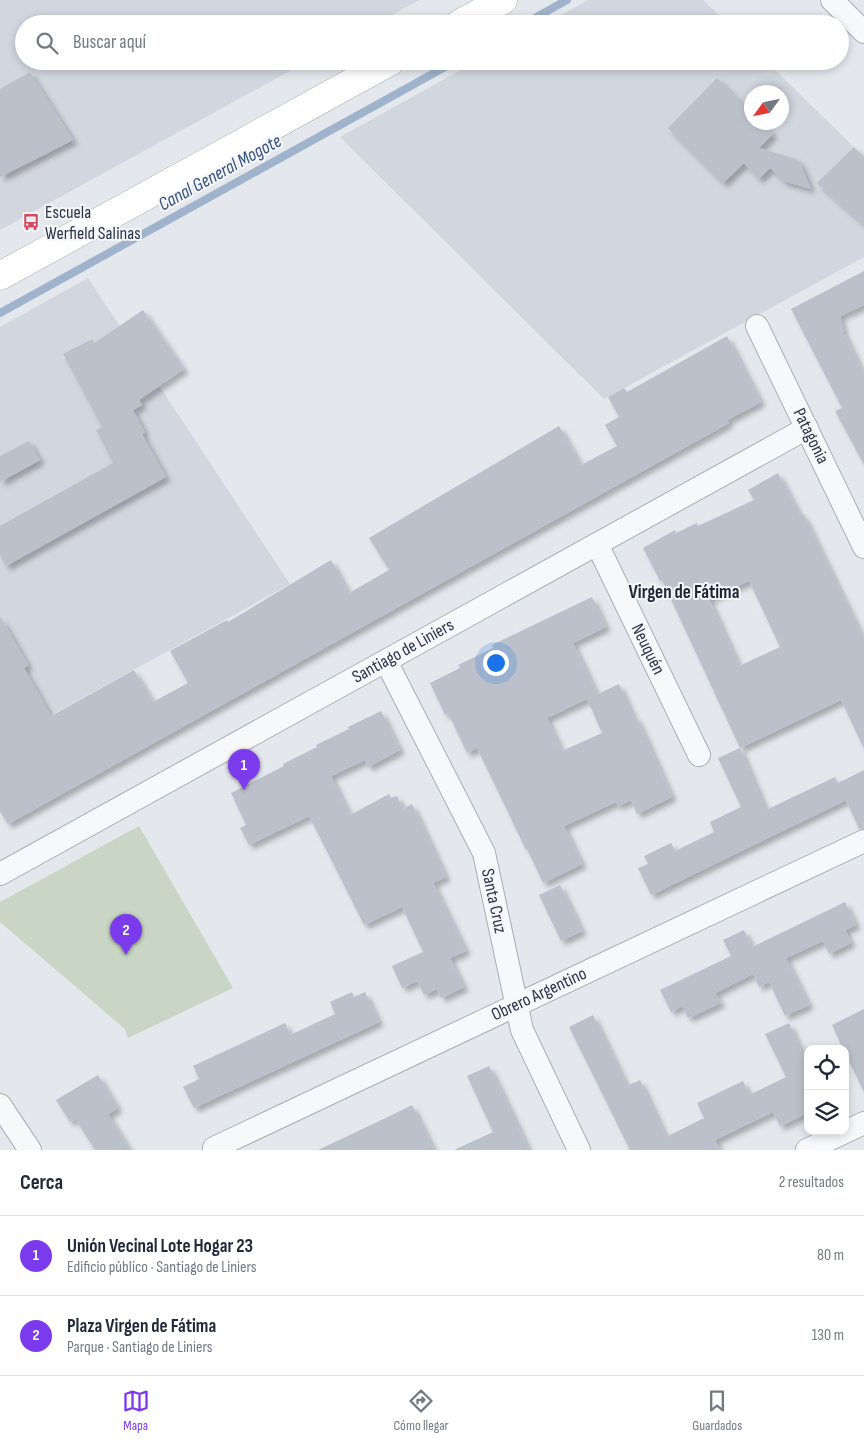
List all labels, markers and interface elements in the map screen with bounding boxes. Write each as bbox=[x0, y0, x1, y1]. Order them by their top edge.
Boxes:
search box bbox=[15, 15, 849, 70]
icon: search bbox=[33, 29, 61, 57]
text: Buscar aquí bbox=[73, 31, 146, 54]
north arrow bbox=[744, 85, 789, 130]
water label: Canal General Mogote bbox=[154, 129, 286, 216]
place label: Escuela Werfield Salinas bbox=[45, 202, 141, 244]
bus stop icon: Escuela Werfield Salinas bbox=[21, 212, 41, 232]
street label: Patagonia bbox=[789, 405, 833, 467]
district label: Virgen de Fátima bbox=[629, 581, 739, 604]
street label: Santiago de Liniers bbox=[349, 614, 457, 688]
street label: Neuquén bbox=[627, 620, 669, 678]
your location bbox=[483, 650, 509, 676]
pin: 1 bbox=[228, 749, 260, 790]
street label: Santa Cruz bbox=[477, 867, 511, 936]
pin: 2 bbox=[110, 914, 142, 955]
street label: Obrero Argentino bbox=[488, 963, 590, 1025]
map controls bbox=[804, 1045, 849, 1135]
button: locate bbox=[804, 1045, 849, 1090]
button: layers bbox=[804, 1090, 849, 1135]
text: Cerca bbox=[20, 1170, 63, 1195]
text: 2 resultados bbox=[779, 1173, 844, 1192]
text: Unión Vecinal Lote Hogar 23 bbox=[67, 1235, 253, 1258]
text: 1 bbox=[33, 1246, 39, 1265]
text: 80 m bbox=[817, 1246, 844, 1265]
text: Edificio público · Santiago de Liniers bbox=[67, 1258, 257, 1277]
text: Plaza Virgen de Fátima bbox=[67, 1315, 216, 1338]
text: 2 bbox=[32, 1326, 40, 1345]
text: 130 m bbox=[812, 1326, 844, 1345]
text: Parque · Santiago de Liniers bbox=[67, 1338, 212, 1357]
tab: Mapa bbox=[122, 1387, 150, 1434]
tab: Cómo llegar bbox=[393, 1387, 449, 1434]
tab: Guardados bbox=[692, 1387, 742, 1434]

